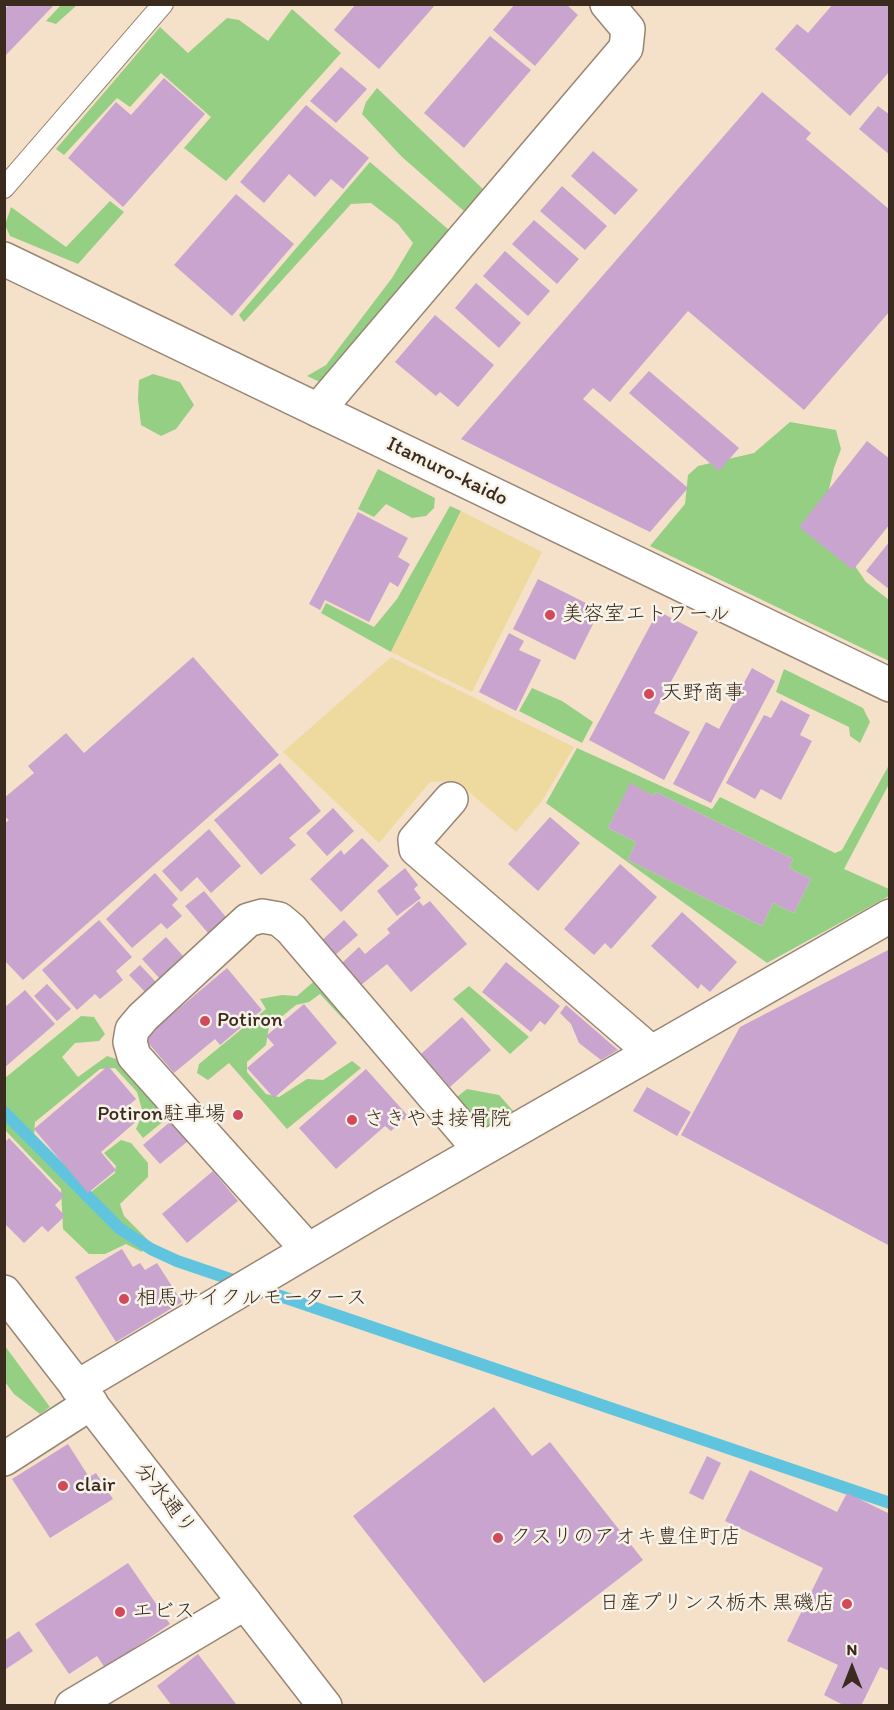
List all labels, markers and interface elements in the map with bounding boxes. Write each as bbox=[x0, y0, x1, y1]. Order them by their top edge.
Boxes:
street label: Itamuro-kaido bbox=[382, 432, 512, 512]
place label: 美容室エトワール bbox=[562, 602, 730, 628]
marker: 美容室エトワール bbox=[543, 608, 557, 622]
place label: 天野商事 bbox=[661, 681, 745, 707]
marker: 天野商事 bbox=[642, 687, 656, 701]
place label: Potiron bbox=[217, 1008, 283, 1034]
marker: Potiron bbox=[198, 1014, 212, 1028]
place label: Potiron駐車場 bbox=[97, 1102, 226, 1128]
place label: さきやま接骨院 bbox=[364, 1107, 511, 1133]
marker: Potiron駐車場 bbox=[231, 1108, 245, 1122]
marker: さきやま接骨院 bbox=[345, 1113, 359, 1127]
place label: 相馬サイクルモータース bbox=[136, 1286, 367, 1312]
marker: 相馬サイクルモータース bbox=[117, 1292, 131, 1306]
street label: 分水通り bbox=[129, 1458, 201, 1540]
place label: clair bbox=[75, 1473, 115, 1499]
marker: clair bbox=[56, 1479, 70, 1493]
place label: クスリのアオキ豊住町店 bbox=[510, 1525, 741, 1551]
marker: クスリのアオキ豊住町店 bbox=[491, 1531, 505, 1545]
place label: 日産プリンス栃木 黒磯店 bbox=[599, 1591, 835, 1617]
marker: 日産プリンス栃木 黒磯店 bbox=[840, 1597, 854, 1611]
place label: エビス bbox=[132, 1599, 195, 1625]
marker: エビス bbox=[113, 1605, 127, 1619]
north arrow bbox=[822, 1638, 882, 1698]
text: N bbox=[847, 1640, 857, 1659]

